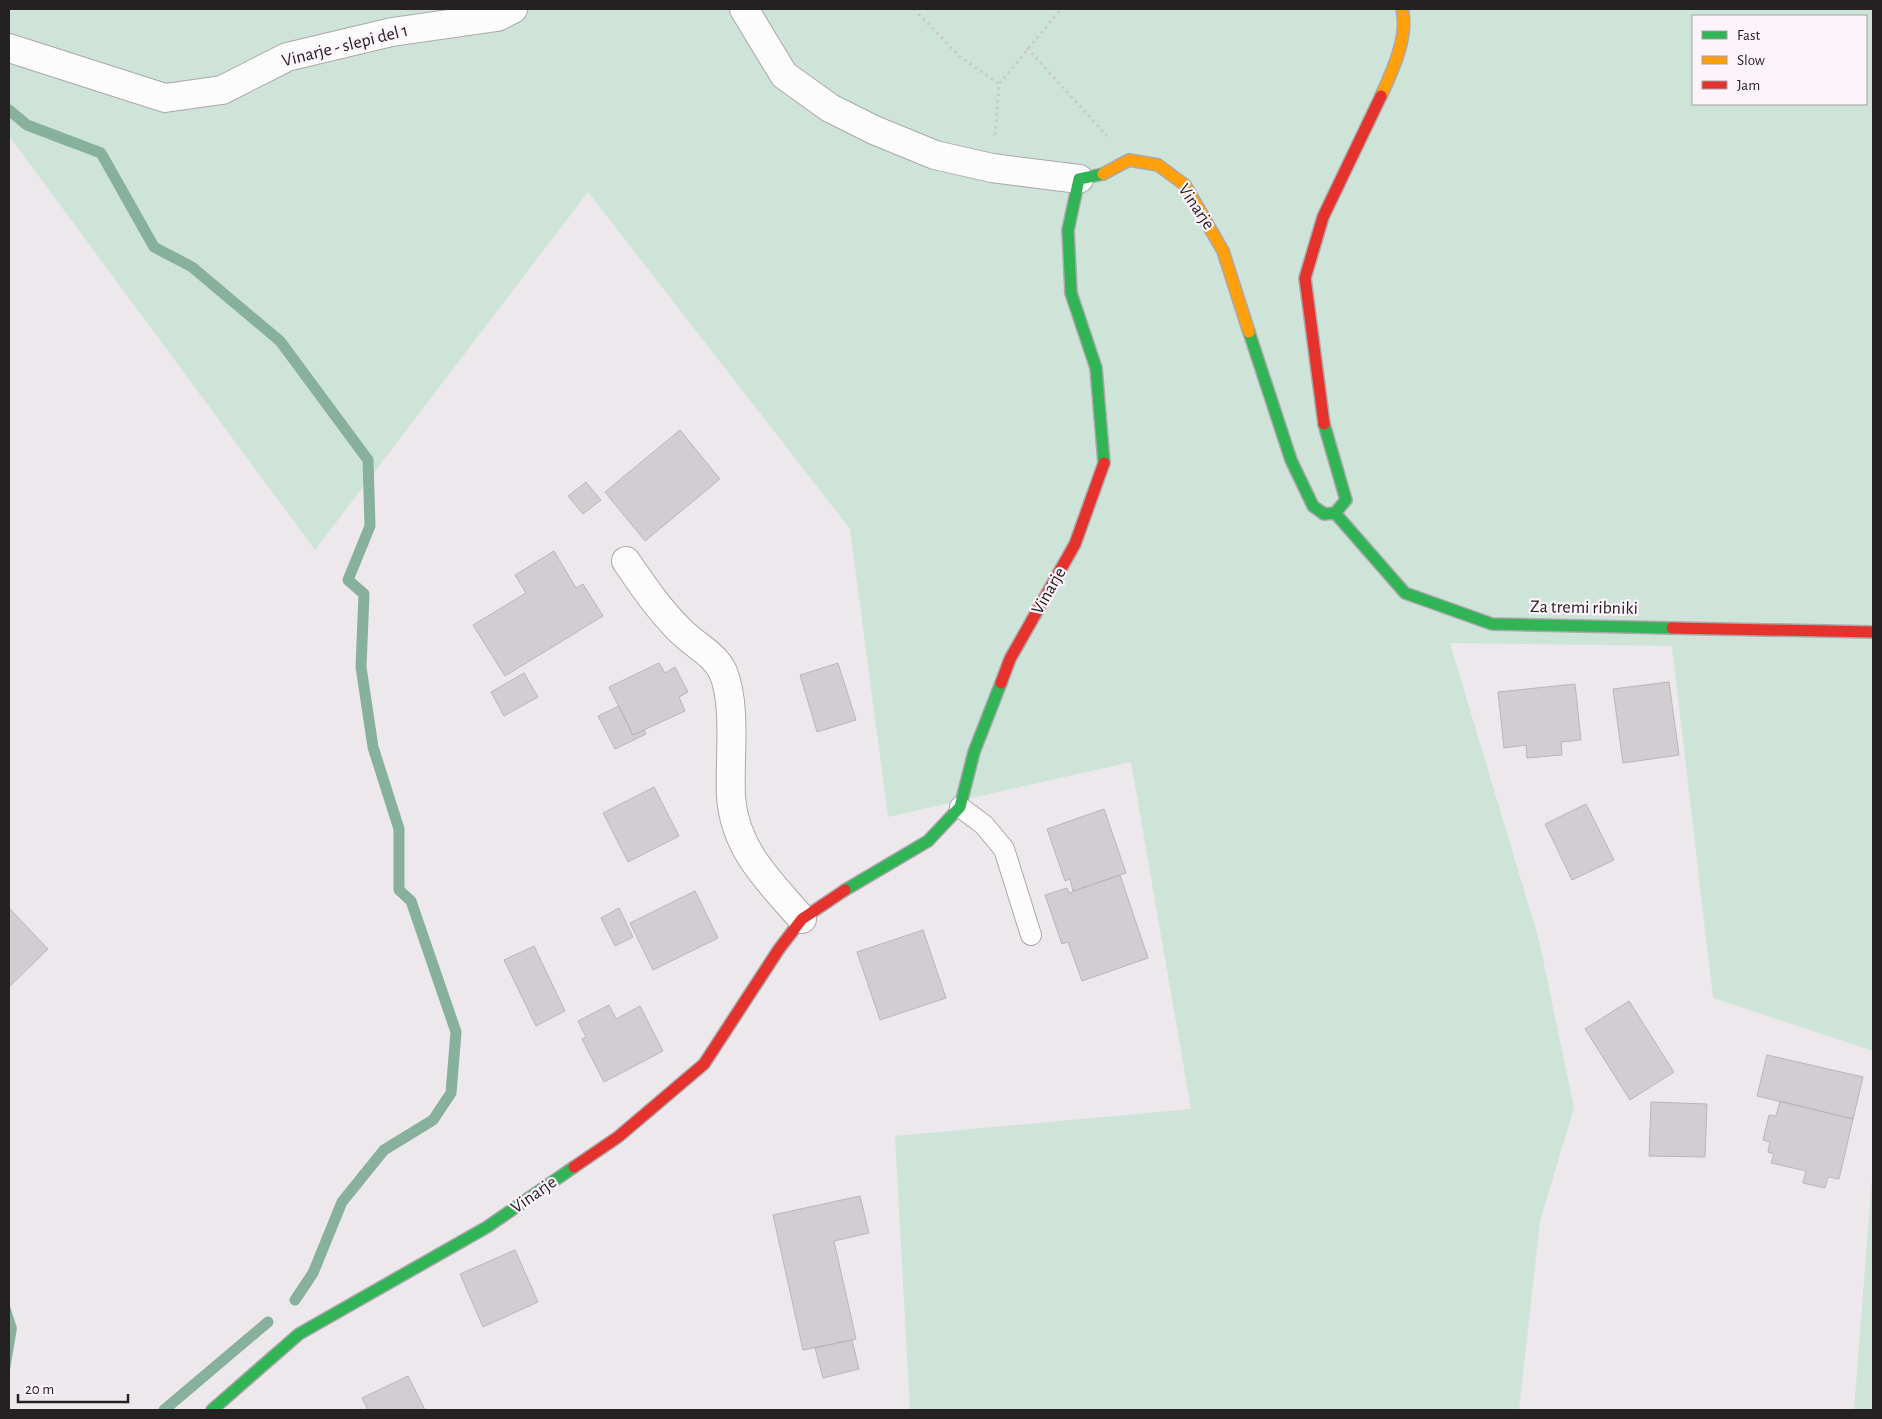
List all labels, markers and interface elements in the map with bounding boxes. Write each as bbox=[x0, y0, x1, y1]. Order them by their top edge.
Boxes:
legend bbox=[1692, 15, 1867, 105]
street label: Vinarje - slepi del 1 bbox=[280, 22, 410, 70]
text: Fast bbox=[1737, 28, 1761, 43]
text: Slow bbox=[1737, 53, 1765, 68]
text: Jam bbox=[1737, 78, 1760, 93]
street label: Vinarje bbox=[1174, 181, 1218, 233]
street label: Vinarje bbox=[1028, 564, 1070, 618]
street label: Za tremi ribniki bbox=[1530, 598, 1638, 618]
street label: Vinarje bbox=[508, 1173, 560, 1217]
scale bar bbox=[18, 1372, 128, 1404]
text: 20 m bbox=[25, 1382, 54, 1397]

